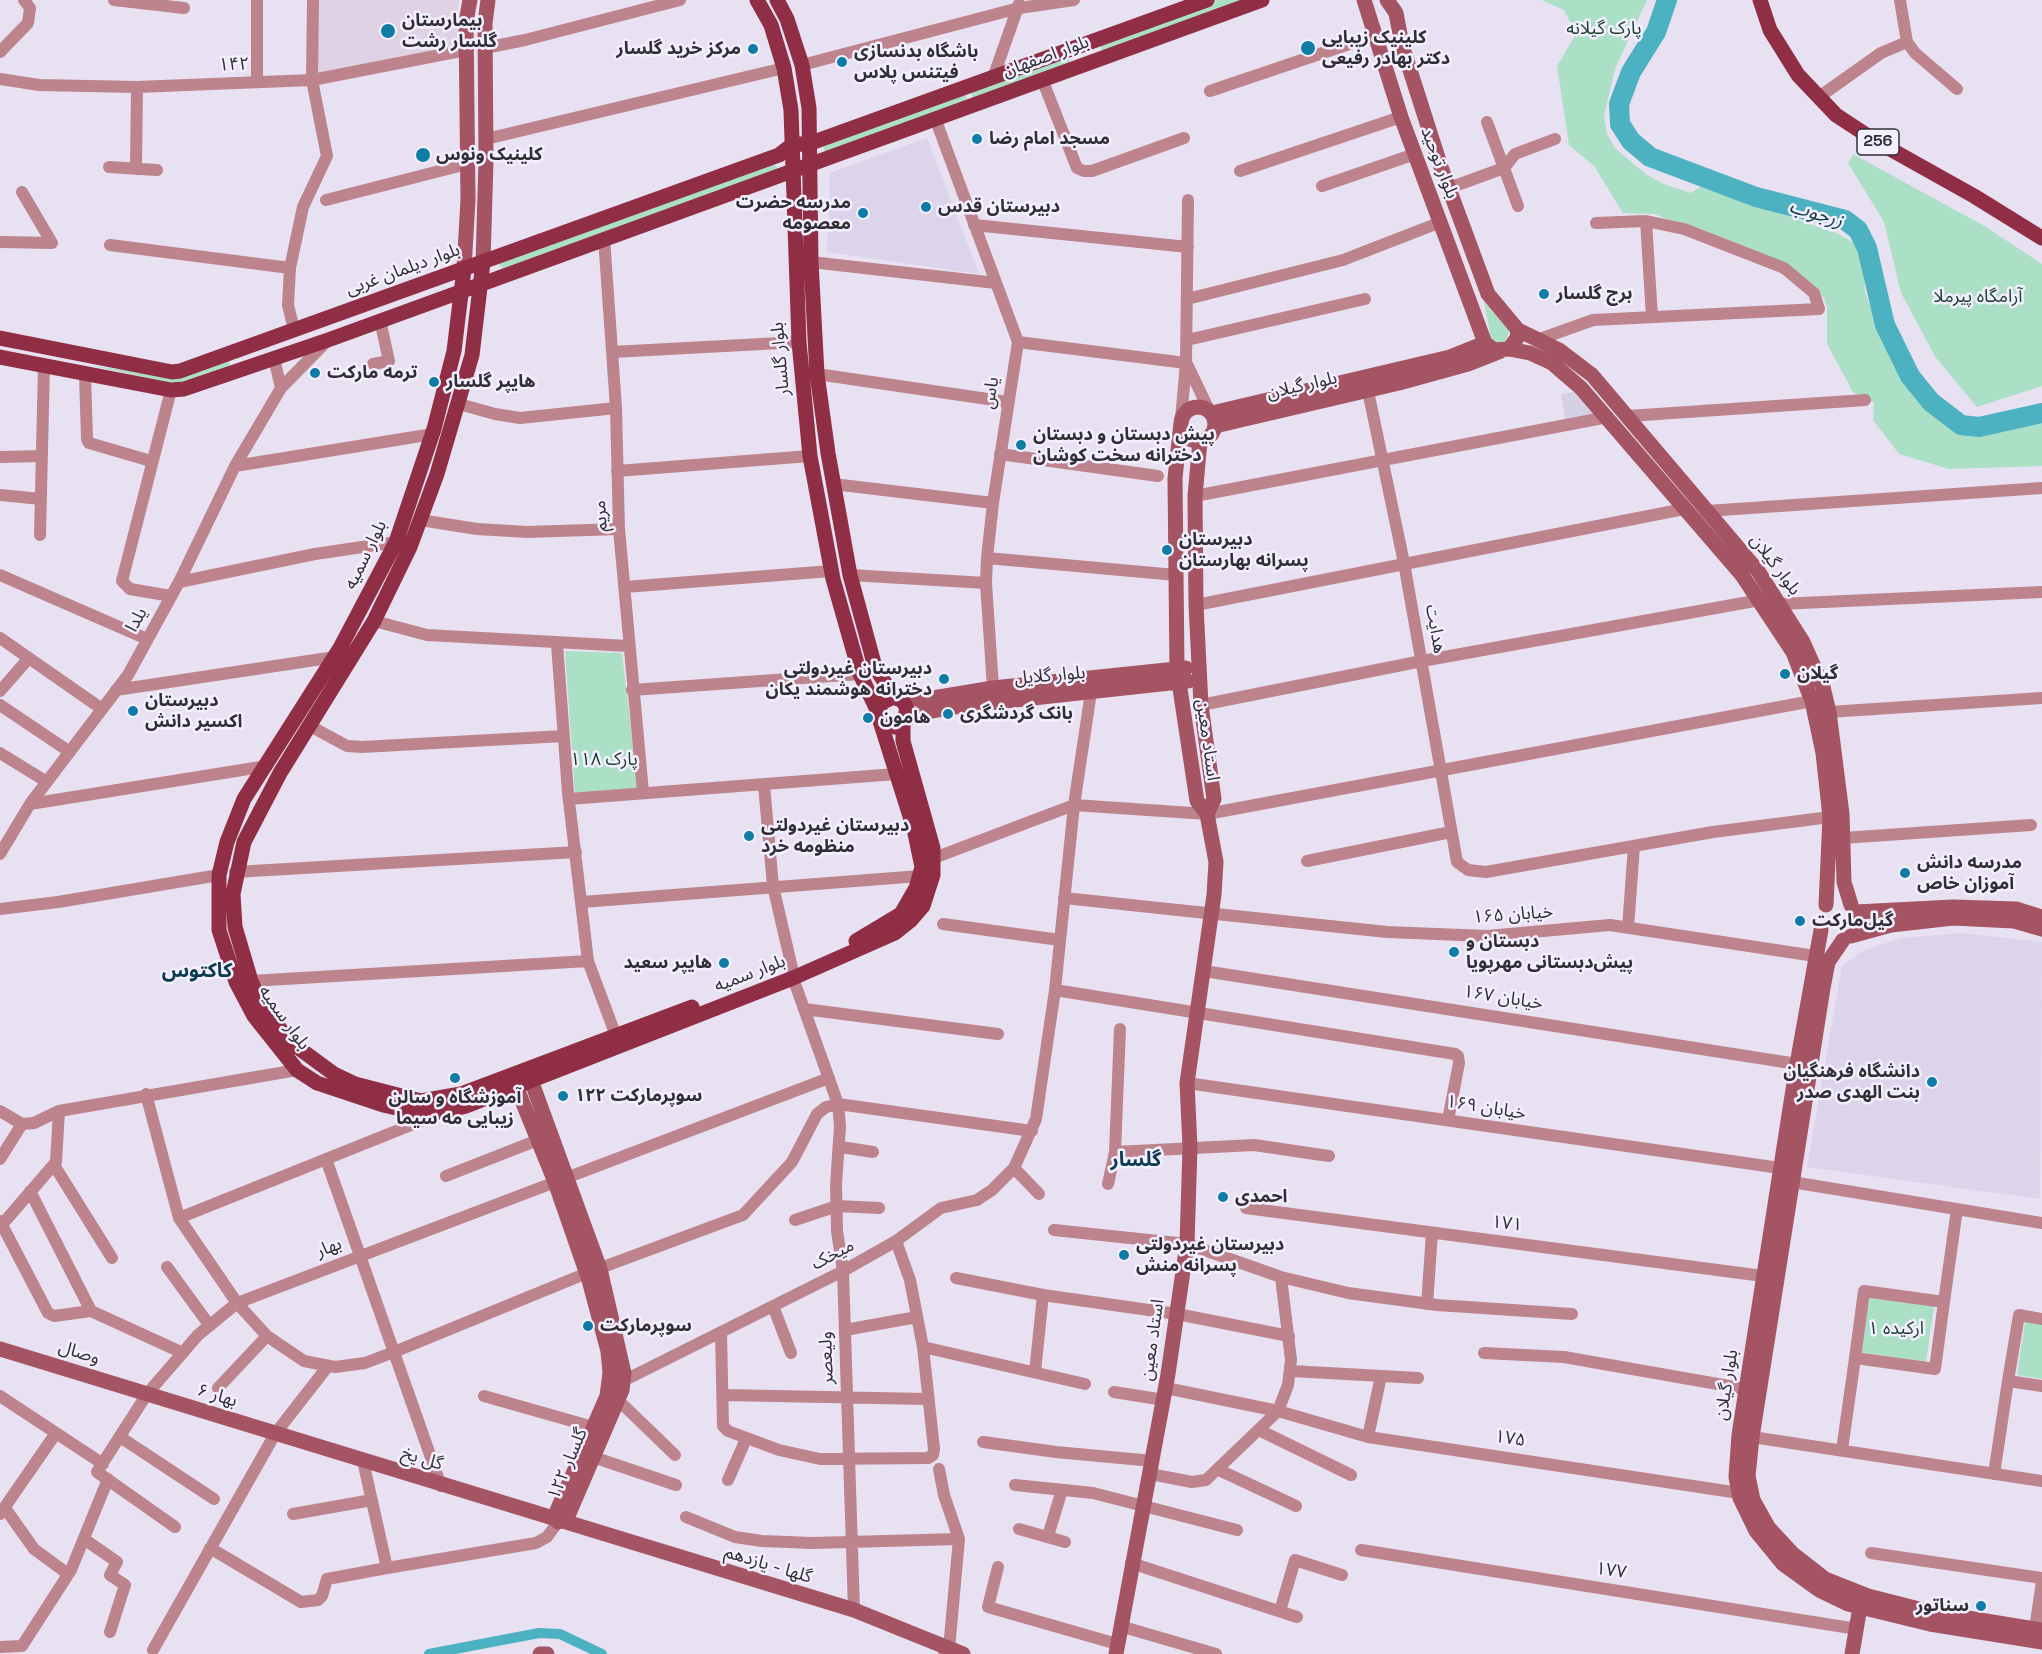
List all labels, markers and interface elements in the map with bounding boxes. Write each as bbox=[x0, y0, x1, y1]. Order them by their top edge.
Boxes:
place label: بیمارستان گلسار رشت bbox=[402, 10, 497, 52]
park label: پارک گیلانه bbox=[1566, 18, 1642, 40]
marker: بیمارستان گلسار رشت bbox=[379, 22, 397, 40]
place label: کلینیک زیبایی دکتر بهادر رفیعی bbox=[1322, 27, 1450, 70]
street label: بلوار اصفهان bbox=[1000, 31, 1092, 83]
place label: مرکز خرید گلسار bbox=[616, 38, 741, 60]
marker: کلینیک زیبایی دکتر بهادر رفیعی bbox=[1299, 39, 1317, 57]
place label: باشگاه بدنسازی فیتنس پلاس bbox=[854, 41, 978, 84]
marker: مرکز خرید گلسار bbox=[746, 42, 760, 56]
street label: ۱۴۲ bbox=[218, 54, 250, 76]
marker: باشگاه بدنسازی فیتنس پلاس bbox=[835, 55, 849, 69]
street label: بلوار توحید bbox=[1415, 124, 1463, 202]
place label: مسجد امام رضا bbox=[989, 128, 1110, 150]
road number: 256 bbox=[1857, 129, 1899, 155]
marker: مسجد امام رضا bbox=[970, 132, 984, 146]
place label: کلینیک ونوس bbox=[436, 144, 542, 166]
marker: کلینیک ونوس bbox=[414, 146, 432, 164]
place label: مدرسه حضرت معصومه bbox=[736, 192, 851, 234]
water label: زرجوب bbox=[1786, 194, 1846, 234]
place label: دبیرستان قدس bbox=[938, 196, 1060, 218]
marker: دبیرستان قدس bbox=[919, 200, 933, 214]
marker: مدرسه حضرت معصومه bbox=[856, 206, 870, 220]
street label: بلوار دیلمان غربی bbox=[343, 239, 463, 301]
place label: برج گلسار bbox=[1556, 283, 1633, 305]
park label: آرامگاه پیرملا bbox=[1933, 286, 2023, 308]
marker: برج گلسار bbox=[1537, 287, 1551, 301]
street label: بلوار گلسار bbox=[767, 321, 795, 397]
place label: ترمه مارکت bbox=[327, 362, 417, 384]
marker: ترمه مارکت bbox=[308, 366, 322, 380]
street label: بلوار گیلان bbox=[1265, 367, 1339, 405]
place label: هایپر گلسار bbox=[446, 371, 536, 393]
marker: هایپر گلسار bbox=[427, 375, 441, 389]
street label: یاس bbox=[978, 375, 1004, 411]
place label: پیش دبستان و دبستان دخترانه سخت کوشان bbox=[1033, 424, 1215, 466]
marker: پیش دبستان و دبستان دخترانه سخت کوشان bbox=[1014, 438, 1028, 452]
street label: مریم bbox=[589, 500, 613, 532]
street label: بلوار سمیه bbox=[340, 517, 392, 593]
place label: دبیرستان پسرانه بهارستان bbox=[1179, 529, 1309, 572]
street label: بلوار گیلان bbox=[1745, 530, 1805, 600]
marker: دبیرستان پسرانه بهارستان bbox=[1160, 543, 1174, 557]
street label: هدایت bbox=[1420, 603, 1450, 655]
street label: یلدا bbox=[122, 604, 152, 636]
place label: دبیرستان غیردولتی دخترانه هوشمند یکان bbox=[765, 658, 932, 700]
street label: بلوار گلایل bbox=[1014, 662, 1086, 690]
place label: گیلان bbox=[1797, 663, 1838, 685]
marker: گیلان bbox=[1778, 667, 1792, 681]
marker: دبیرستان غیردولتی دخترانه هوشمند یکان bbox=[937, 672, 951, 686]
place label: دبیرستان اکسیر دانش bbox=[145, 690, 242, 732]
street label: استاد معین bbox=[1191, 698, 1223, 782]
place label: بانک گردشگری bbox=[960, 703, 1073, 725]
marker: دبیرستان اکسیر دانش bbox=[126, 704, 140, 718]
place label: هامون bbox=[880, 707, 931, 729]
marker: بانک گردشگری bbox=[941, 707, 955, 721]
marker: هامون bbox=[861, 711, 875, 725]
park label: پارک ۱۱۸ bbox=[570, 749, 638, 771]
place label: دبیرستان غیردولتی منظومه خرد bbox=[761, 815, 909, 858]
marker: دبیرستان غیردولتی منظومه خرد bbox=[742, 829, 756, 843]
place label: مدرسه دانش آموزان خاص bbox=[1917, 852, 2022, 894]
marker: مدرسه دانش آموزان خاص bbox=[1898, 866, 1912, 880]
street label: خیابان ۱۶۵ bbox=[1472, 901, 1554, 929]
place label: گیل‌مارکت bbox=[1812, 910, 1893, 932]
marker: گیل‌مارکت bbox=[1793, 914, 1807, 928]
place label: دبستان و پیش‌دبستانی مهرپویا bbox=[1466, 931, 1633, 974]
marker: دبستان و پیش‌دبستانی مهرپویا bbox=[1447, 945, 1461, 959]
street label: بلوار سمیه bbox=[711, 951, 789, 997]
place label: هایپر سعید bbox=[624, 952, 712, 974]
marker: هایپر سعید bbox=[717, 956, 731, 970]
district label: کاکتوس bbox=[162, 960, 232, 984]
street label: خیابان ۱۶۷ bbox=[1462, 981, 1544, 1015]
street label: بلوار سمیه bbox=[253, 982, 315, 1054]
place label: دانشگاه فرهنگیان بنت الهدی صدر bbox=[1783, 1061, 1920, 1104]
marker: آموزشگاه و سالن زیبایی مه سیما bbox=[448, 1071, 462, 1085]
marker: دانشگاه فرهنگیان بنت الهدی صدر bbox=[1925, 1075, 1939, 1089]
place label: سوپرمارکت ۱۲۲ bbox=[575, 1085, 702, 1107]
place label: آموزشگاه و سالن زیبایی مه سیما bbox=[389, 1087, 521, 1130]
marker: سوپرمارکت ۱۲۲ bbox=[556, 1089, 570, 1103]
street label: خیابان ۱۶۹ bbox=[1445, 1091, 1527, 1125]
district label: گلسار bbox=[1111, 1149, 1161, 1173]
place label: احمدی bbox=[1235, 1186, 1288, 1208]
marker: احمدی bbox=[1216, 1190, 1230, 1204]
street label: ۱۷۱ bbox=[1490, 1211, 1524, 1237]
street label: بهار bbox=[313, 1233, 345, 1263]
place label: دبیرستان غیردولتی پسرانه منش bbox=[1136, 1234, 1284, 1276]
street label: میخک bbox=[808, 1235, 858, 1275]
marker: دبیرستان غیردولتی پسرانه منش bbox=[1117, 1248, 1131, 1262]
street label: استاد معین bbox=[1137, 1298, 1169, 1382]
place label: سوپرمارکت bbox=[600, 1315, 692, 1337]
park label: ارکیده ۱ bbox=[1868, 1318, 1924, 1340]
marker: سوپرمارکت bbox=[581, 1319, 595, 1333]
street label: ولیعصر bbox=[815, 1331, 839, 1385]
street label: وصال bbox=[56, 1337, 102, 1369]
street label: بلوار گیلان bbox=[1711, 1348, 1743, 1422]
street label: بهار ۶ bbox=[194, 1380, 240, 1412]
street label: گلسار ۱۲۲ bbox=[543, 1425, 593, 1503]
street label: ۱۷۵ bbox=[1493, 1426, 1527, 1452]
street label: گل یخ bbox=[399, 1442, 445, 1476]
street label: گلها - یازدهم bbox=[722, 1541, 814, 1589]
street label: ۱۷۷ bbox=[1594, 1558, 1628, 1584]
place label: سناتور bbox=[1916, 1595, 1969, 1617]
marker: سناتور bbox=[1974, 1599, 1988, 1613]

